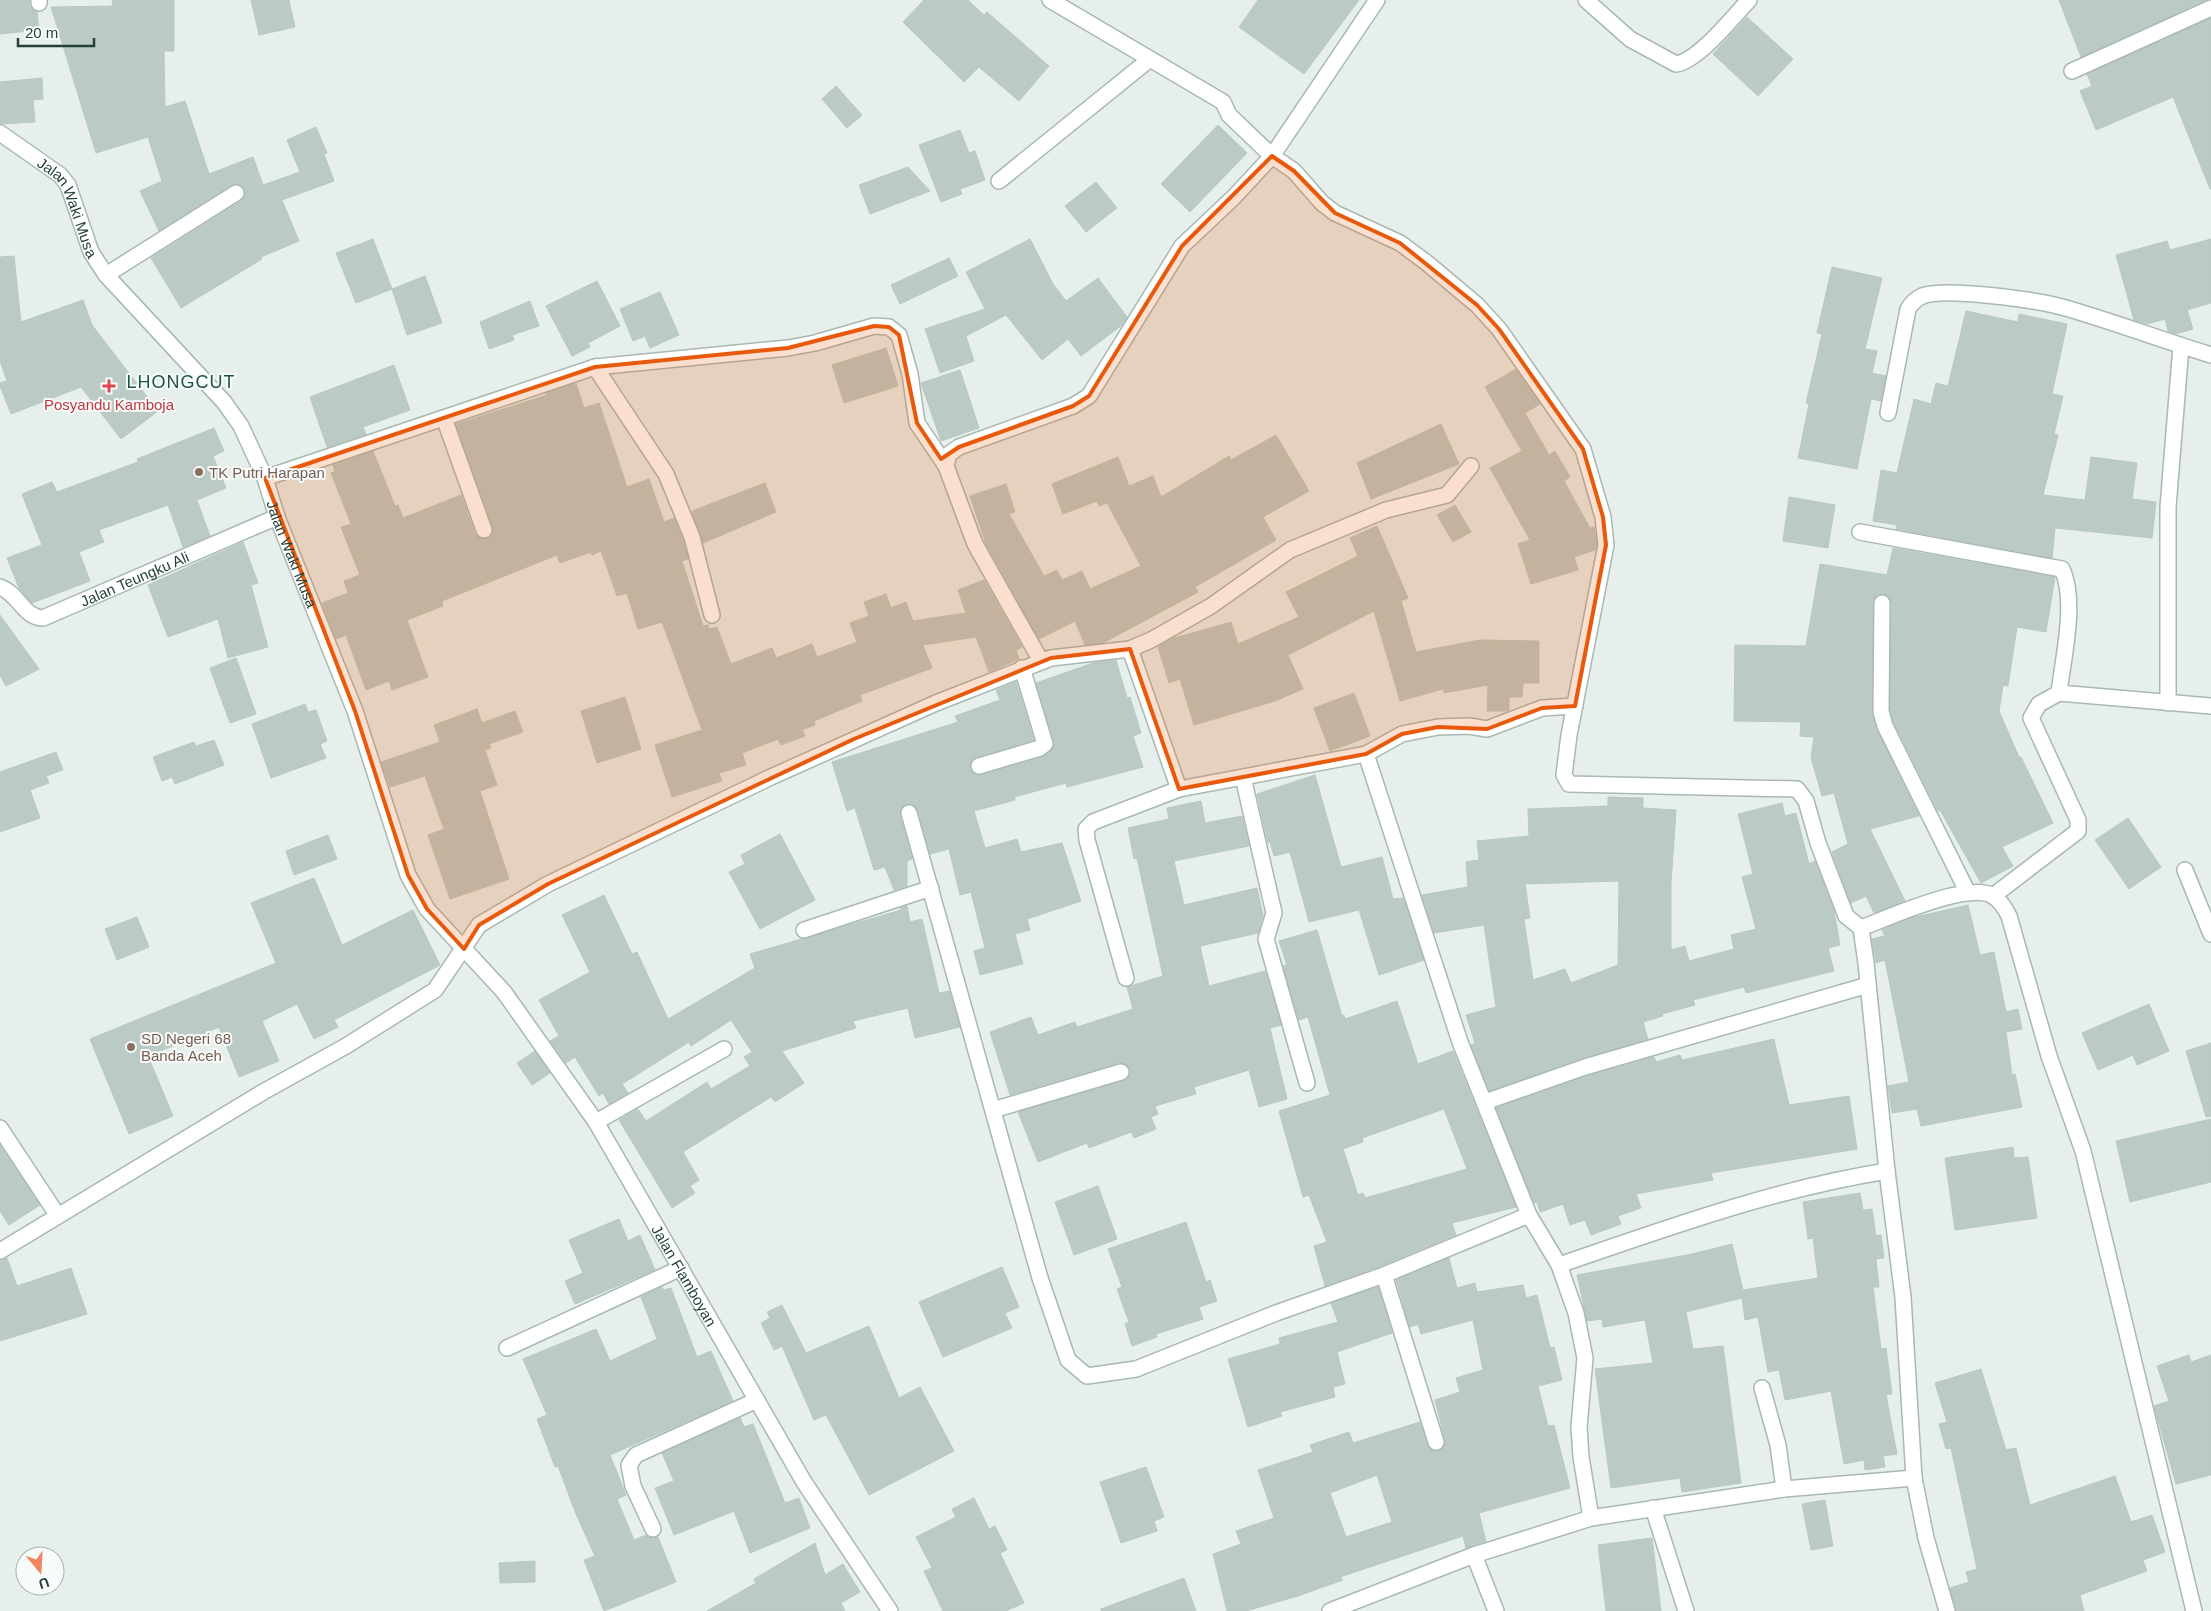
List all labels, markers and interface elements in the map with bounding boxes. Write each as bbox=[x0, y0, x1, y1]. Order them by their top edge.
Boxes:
scale bar bbox=[18, 15, 94, 47]
text: 20 m bbox=[25, 24, 58, 41]
street label: Jalan Waki Musa bbox=[35, 154, 101, 261]
district label: LHONGCUT bbox=[126, 372, 236, 392]
marker: Posyandu Kamboja bbox=[102, 379, 116, 393]
place label: Posyandu Kamboja bbox=[44, 396, 175, 413]
place label: TK Putri Harapan bbox=[209, 464, 325, 481]
marker: TK Putri Harapan bbox=[193, 466, 205, 478]
street label: Jalan Waki Musa bbox=[264, 498, 321, 610]
street label: Jalan Teungku Ali bbox=[78, 548, 191, 609]
place label: SD Negeri 68 Banda Aceh bbox=[141, 1030, 231, 1064]
marker: SD Negeri 68 Banda Aceh bbox=[125, 1041, 137, 1053]
street label: Jalan Flamboyan bbox=[649, 1221, 720, 1329]
north arrow bbox=[15, 1546, 65, 1596]
text: U bbox=[37, 1574, 51, 1593]

